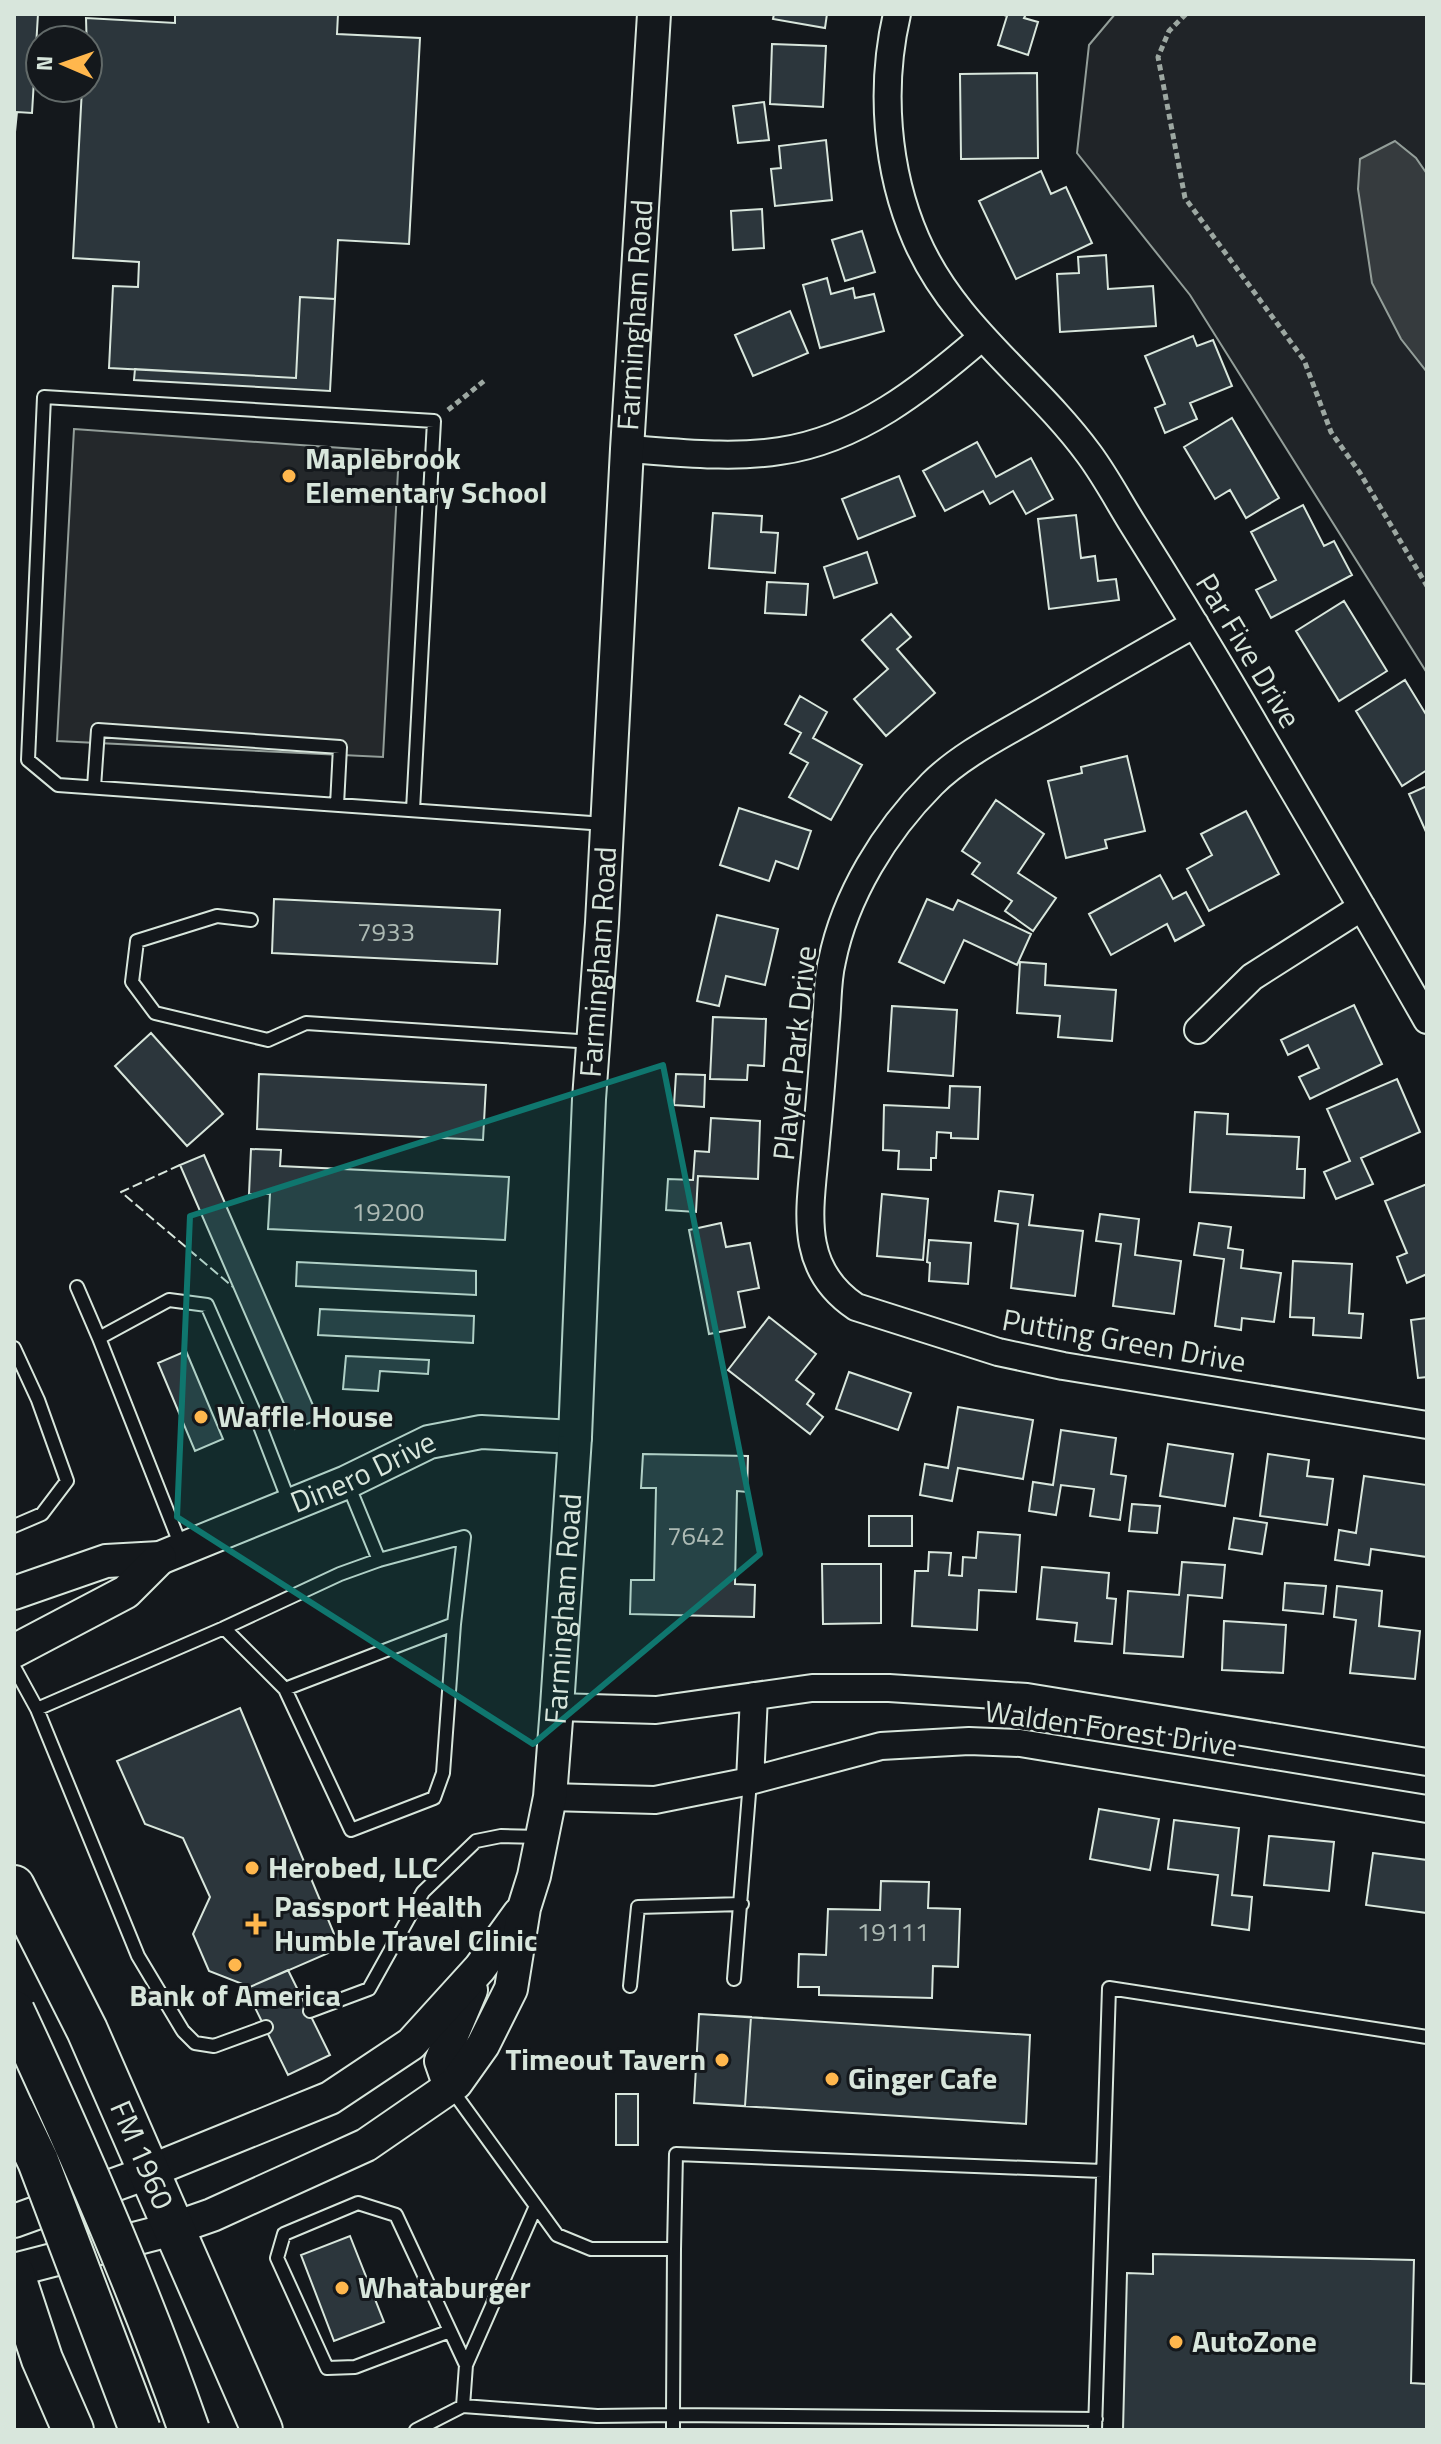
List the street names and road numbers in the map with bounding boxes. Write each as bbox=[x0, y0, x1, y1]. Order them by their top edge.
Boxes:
street label: Farmingham Road bbox=[604, 198, 664, 432]
street label: Par Five Drive bbox=[1184, 564, 1313, 737]
street label: Farmingham Road bbox=[567, 845, 628, 1079]
street label: Player Park Drive bbox=[760, 943, 828, 1163]
street label: Putting Green Drive bbox=[999, 1296, 1250, 1384]
street label: Dinero Drive bbox=[283, 1418, 443, 1525]
street label: Farmingham Road bbox=[532, 1492, 593, 1726]
street label: Walden Forest Drive bbox=[982, 1688, 1241, 1769]
street label: FM 1960 bbox=[99, 2093, 187, 2217]

